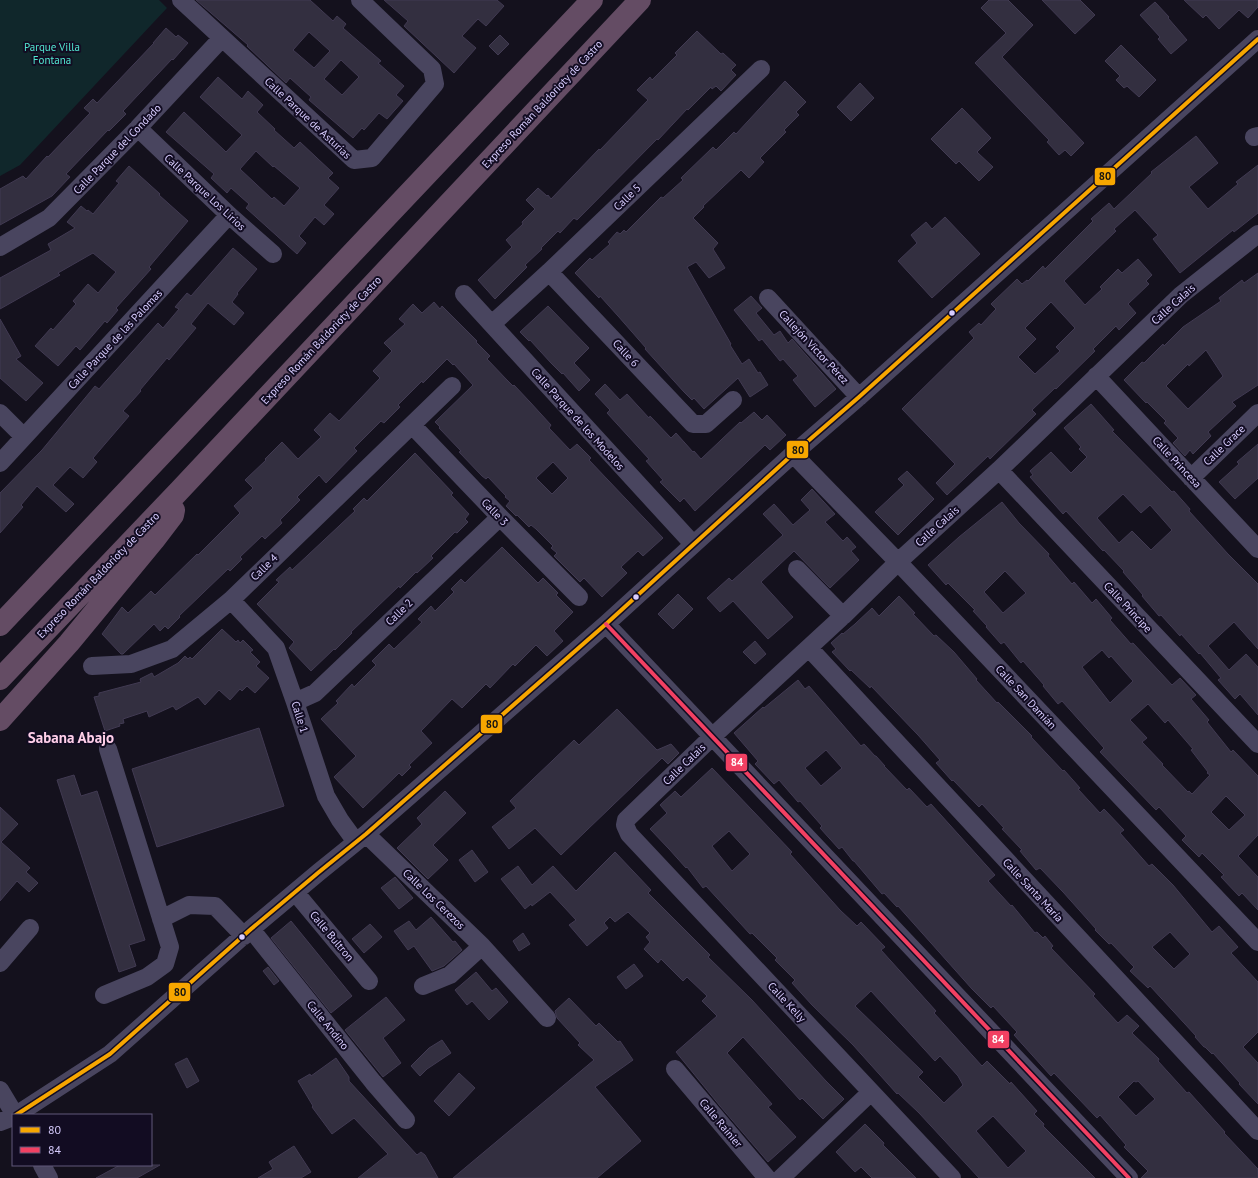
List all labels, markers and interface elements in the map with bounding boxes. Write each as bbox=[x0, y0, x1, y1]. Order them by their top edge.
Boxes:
street label: Expreso Román Baldorioty de Castro bbox=[479, 37, 605, 171]
park label: Parque Villa Fontana bbox=[24, 40, 80, 67]
street label: Calle Parque de Asturias bbox=[262, 74, 355, 162]
street label: Calle Parque del Condado bbox=[70, 101, 164, 197]
street label: Calle Parque Los Lirios bbox=[161, 151, 249, 234]
line badge: 80 bbox=[1094, 167, 1116, 186]
text: 80 bbox=[1099, 169, 1111, 183]
street label: Calle 5 bbox=[610, 181, 644, 213]
street label: Expreso Román Baldorioty de Castro bbox=[258, 273, 384, 407]
street label: Calle Calais bbox=[1148, 280, 1198, 327]
street label: Calle Parque de las Palomas bbox=[65, 286, 165, 392]
street label: Callejón Víctor Pérez bbox=[776, 307, 852, 387]
unlabelled marker bbox=[947, 308, 957, 318]
street label: Calle 6 bbox=[610, 336, 642, 370]
street label: Calle Parque de los Modelos bbox=[528, 365, 628, 473]
street label: Calle Grace bbox=[1200, 421, 1248, 468]
street label: Calle Princesa bbox=[1150, 433, 1204, 491]
line badge: 80 bbox=[786, 440, 809, 459]
text: 80 bbox=[792, 443, 804, 457]
street label: Calle 3 bbox=[479, 495, 511, 529]
street label: Calle Calais bbox=[912, 502, 962, 549]
street label: Expreso Román Baldorioty de Castro bbox=[34, 509, 162, 641]
street label: Calle 4 bbox=[247, 551, 281, 583]
street label: Calle Príncipe bbox=[1101, 579, 1155, 636]
unlabelled marker bbox=[631, 592, 641, 602]
street label: Calle 2 bbox=[382, 596, 416, 628]
street label: Calle San Damián bbox=[993, 662, 1059, 732]
street label: Calle 1 bbox=[288, 699, 312, 735]
line badge: 80 bbox=[480, 714, 503, 734]
text: 80 bbox=[486, 717, 498, 731]
district label: Sabana Abajo bbox=[28, 728, 114, 747]
street label: Calle Calais bbox=[660, 740, 709, 788]
line badge: 84 bbox=[725, 753, 748, 772]
text: 84 bbox=[731, 755, 744, 769]
street label: Calle Santa María bbox=[1000, 855, 1066, 925]
street label: Calle Los Cerezos bbox=[400, 866, 468, 932]
street label: Calle Bultron bbox=[307, 908, 357, 964]
unlabelled marker bbox=[237, 932, 247, 942]
street label: Calle Kelly bbox=[765, 979, 810, 1026]
line badge: 80 bbox=[168, 982, 191, 1002]
text: 80 bbox=[174, 985, 186, 999]
street label: Calle Andino bbox=[304, 998, 352, 1053]
line badge: 84 bbox=[987, 1030, 1010, 1049]
text: 84 bbox=[992, 1032, 1005, 1046]
street label: Calle Rainier bbox=[696, 1096, 746, 1151]
legend bbox=[12, 1114, 152, 1166]
text: 80 bbox=[48, 1122, 62, 1137]
text: 84 bbox=[48, 1142, 62, 1157]

